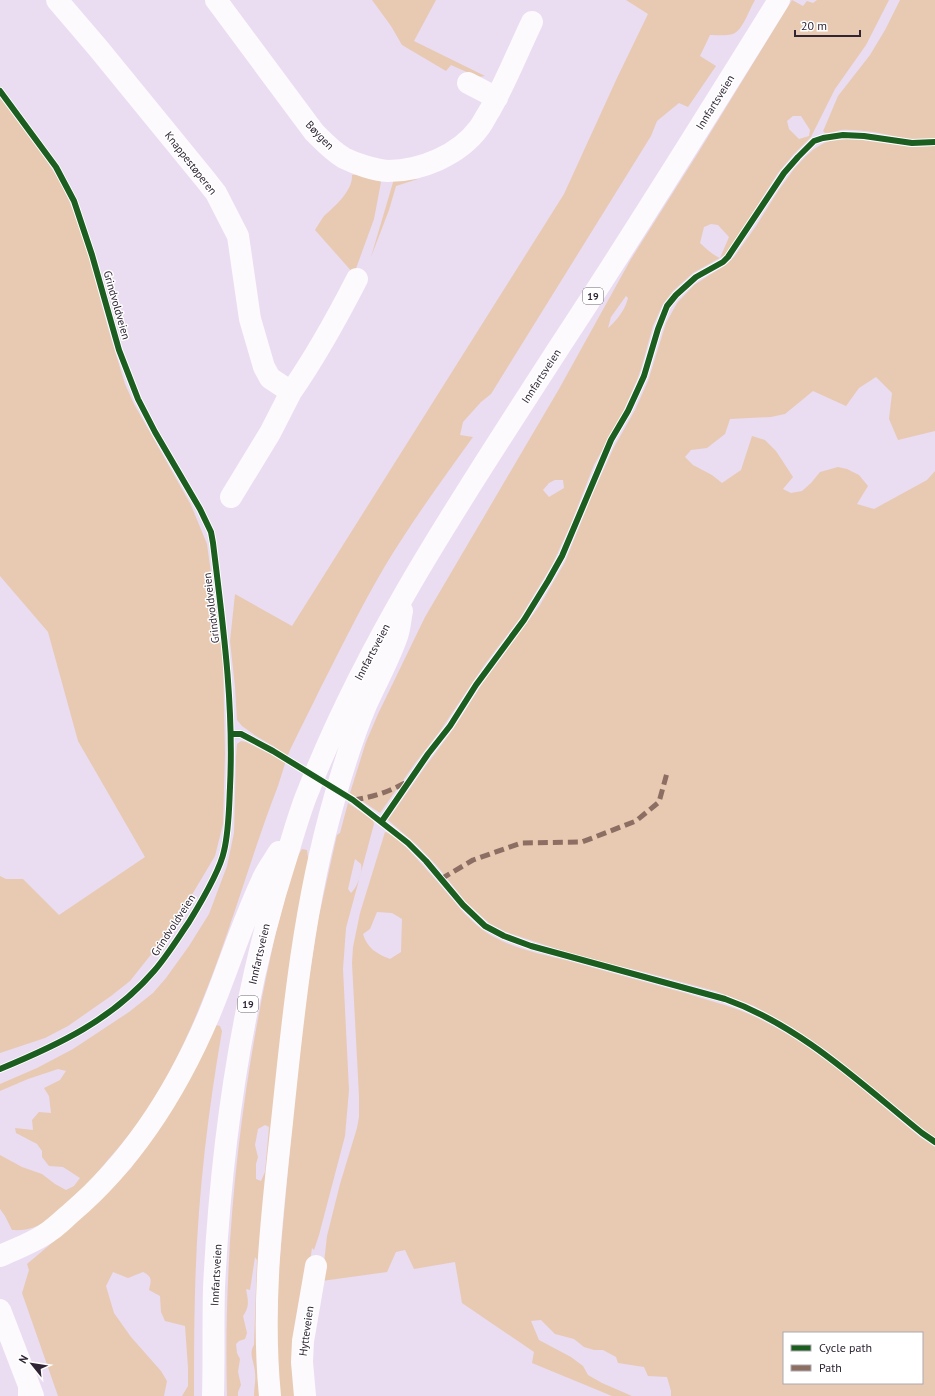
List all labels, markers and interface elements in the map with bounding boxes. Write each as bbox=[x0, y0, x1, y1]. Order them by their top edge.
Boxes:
scale bar bbox=[795, 12, 860, 38]
text: 20 m bbox=[801, 18, 827, 33]
street label: Innfartsveien bbox=[693, 72, 737, 132]
street label: Bøygen bbox=[303, 118, 337, 152]
street label: Knappestøperen bbox=[162, 129, 220, 197]
street label: Grindvoldveien bbox=[101, 269, 133, 341]
road number: 19 bbox=[583, 288, 603, 304]
street label: Innfartsveien bbox=[518, 346, 564, 406]
street label: Grindvoldveien bbox=[200, 572, 222, 644]
street label: Innfartsveien bbox=[351, 621, 393, 683]
street label: Grindvoldveien bbox=[148, 891, 198, 959]
street label: Innfartsveien bbox=[245, 922, 273, 986]
road number: 19 bbox=[238, 996, 258, 1012]
street label: Innfartsveien bbox=[207, 1244, 225, 1306]
street label: Hytteveien bbox=[296, 1305, 316, 1357]
legend bbox=[783, 1332, 923, 1384]
text: Cycle path bbox=[819, 1340, 872, 1355]
north arrow bbox=[12, 1344, 52, 1384]
text: N bbox=[15, 1352, 31, 1366]
text: Path bbox=[819, 1360, 842, 1375]

